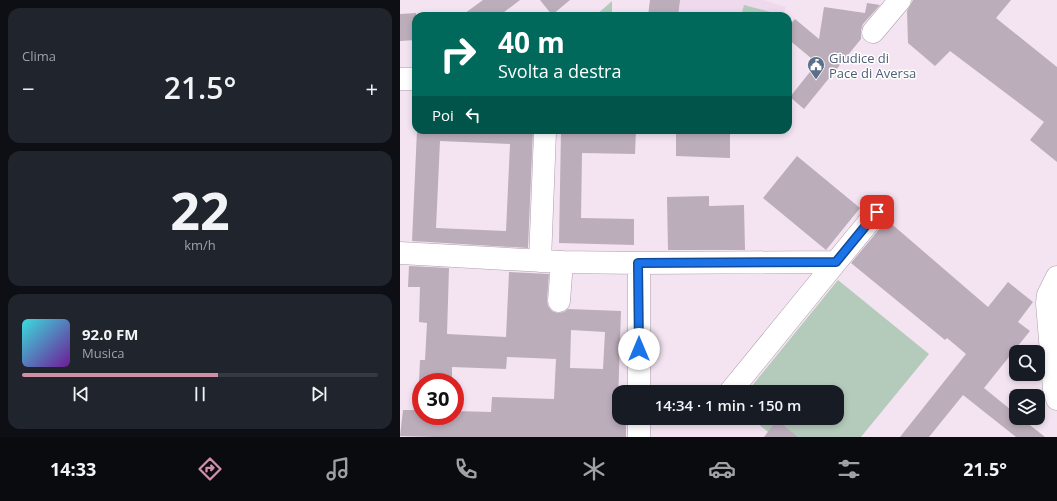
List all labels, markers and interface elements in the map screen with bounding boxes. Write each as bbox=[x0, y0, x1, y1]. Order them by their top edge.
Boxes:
text: 40 m bbox=[498, 23, 565, 61]
icon: right bbox=[432, 28, 484, 80]
text: Clima bbox=[22, 47, 56, 65]
place label: Giudice di Pace di Aversa bbox=[829, 49, 916, 82]
public building icon: Giudice di Pace di Aversa bbox=[806, 55, 826, 80]
text: Svolta a destra bbox=[498, 59, 621, 83]
text: 21.5° bbox=[164, 67, 236, 108]
text: − bbox=[22, 73, 35, 103]
text: + bbox=[365, 73, 378, 103]
icon: left bbox=[462, 104, 484, 126]
text: Poi bbox=[432, 105, 454, 125]
text: 22 bbox=[170, 174, 230, 245]
pin bbox=[860, 195, 894, 229]
icon: arrive bbox=[866, 201, 888, 223]
text: km/h bbox=[184, 236, 216, 254]
text: 92.0 FM bbox=[82, 324, 138, 344]
position arrow bbox=[618, 328, 660, 370]
text: Musica bbox=[82, 344, 125, 362]
map controls bbox=[1009, 345, 1045, 425]
button: search bbox=[1009, 345, 1045, 381]
speed limit sign: 30 bbox=[412, 373, 464, 425]
icon: previous bbox=[70, 383, 92, 405]
icon: pause bbox=[189, 383, 211, 405]
icon: next bbox=[308, 383, 330, 405]
button: layers bbox=[1009, 389, 1045, 425]
text: 14:34 · 1 min · 150 m bbox=[655, 395, 801, 415]
icon: directions bbox=[196, 455, 224, 483]
icon: music bbox=[324, 455, 352, 483]
icon: phone bbox=[452, 455, 480, 483]
icon: climate bbox=[580, 455, 608, 483]
icon: car bbox=[708, 455, 736, 483]
icon: filters bbox=[835, 455, 863, 483]
text: 14:33 bbox=[50, 457, 96, 481]
text: 21.5° bbox=[963, 457, 1007, 481]

